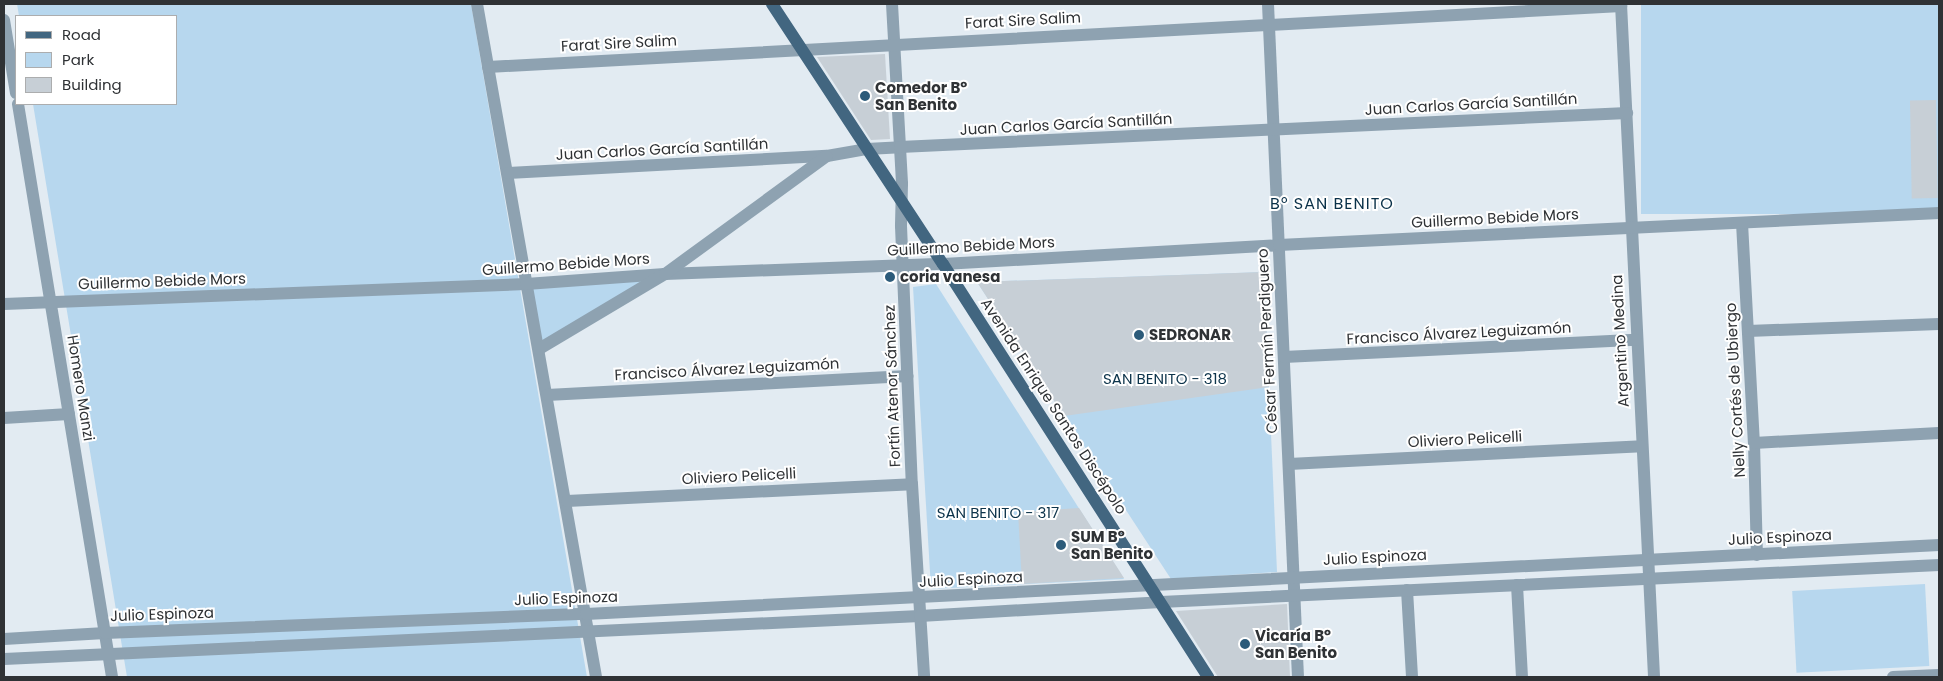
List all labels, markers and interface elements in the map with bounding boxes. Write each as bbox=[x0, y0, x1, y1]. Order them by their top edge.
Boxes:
street label: Farat Sire Salim bbox=[965, 8, 1081, 32]
legend bbox=[15, 15, 178, 105]
text: Road bbox=[62, 24, 101, 45]
street label: Farat Sire Salim bbox=[561, 31, 677, 55]
text: Park bbox=[62, 49, 94, 70]
text: Building bbox=[62, 74, 122, 95]
place label: Comedor B° San Benito bbox=[875, 78, 967, 113]
street label: Juan Carlos García Santillán bbox=[1364, 89, 1578, 119]
marker: Comedor B° San Benito bbox=[859, 90, 871, 102]
street label: Juan Carlos García Santillán bbox=[959, 109, 1173, 139]
street label: Juan Carlos García Santillán bbox=[555, 134, 769, 164]
district label: B° SAN BENITO bbox=[1268, 194, 1396, 214]
street label: Guillermo Bebide Mors bbox=[1411, 205, 1579, 231]
street label: Guillermo Bebide Mors bbox=[887, 233, 1055, 259]
street label: César Fermín Perdiguero bbox=[1253, 248, 1281, 434]
street label: Guillermo Bebide Mors bbox=[482, 249, 650, 279]
place label: coria vanesa bbox=[900, 268, 1000, 286]
street label: Guillermo Bebide Mors bbox=[78, 269, 246, 293]
marker: coria vanesa bbox=[884, 271, 896, 283]
street label: Argentino Medina bbox=[1608, 274, 1632, 408]
street label: Avenida Enrique Santos Discépolo bbox=[977, 295, 1131, 517]
street label: Nelly Cortés de Ubiergo bbox=[1721, 302, 1749, 478]
street label: Fortín Atenor Sánchez bbox=[880, 304, 904, 468]
street label: Francisco Álvarez Leguizamón bbox=[1346, 318, 1572, 348]
place label: SEDRONAR bbox=[1149, 326, 1231, 344]
marker: SEDRONAR bbox=[1133, 329, 1145, 341]
street label: Homero Manzi bbox=[64, 334, 98, 442]
street label: Francisco Álvarez Leguizamón bbox=[614, 354, 840, 384]
park label: SAN BENITO - 318 bbox=[1103, 370, 1227, 388]
street label: Oliviero Pelicelli bbox=[1407, 427, 1523, 451]
street label: Oliviero Pelicelli bbox=[681, 464, 797, 488]
park label: SAN BENITO - 317 bbox=[937, 504, 1059, 522]
street label: Julio Espinoza bbox=[1728, 525, 1832, 549]
place label: SUM B° San Benito bbox=[1071, 527, 1153, 562]
marker: SUM B° San Benito bbox=[1055, 539, 1067, 551]
street label: Julio Espinoza bbox=[1323, 545, 1427, 569]
street label: Julio Espinoza bbox=[919, 567, 1023, 591]
street label: Julio Espinoza bbox=[514, 587, 618, 609]
street label: Julio Espinoza bbox=[110, 603, 214, 625]
place label: Vicaría B° San Benito bbox=[1255, 626, 1337, 661]
marker: Vicaría B° San Benito bbox=[1239, 638, 1251, 650]

